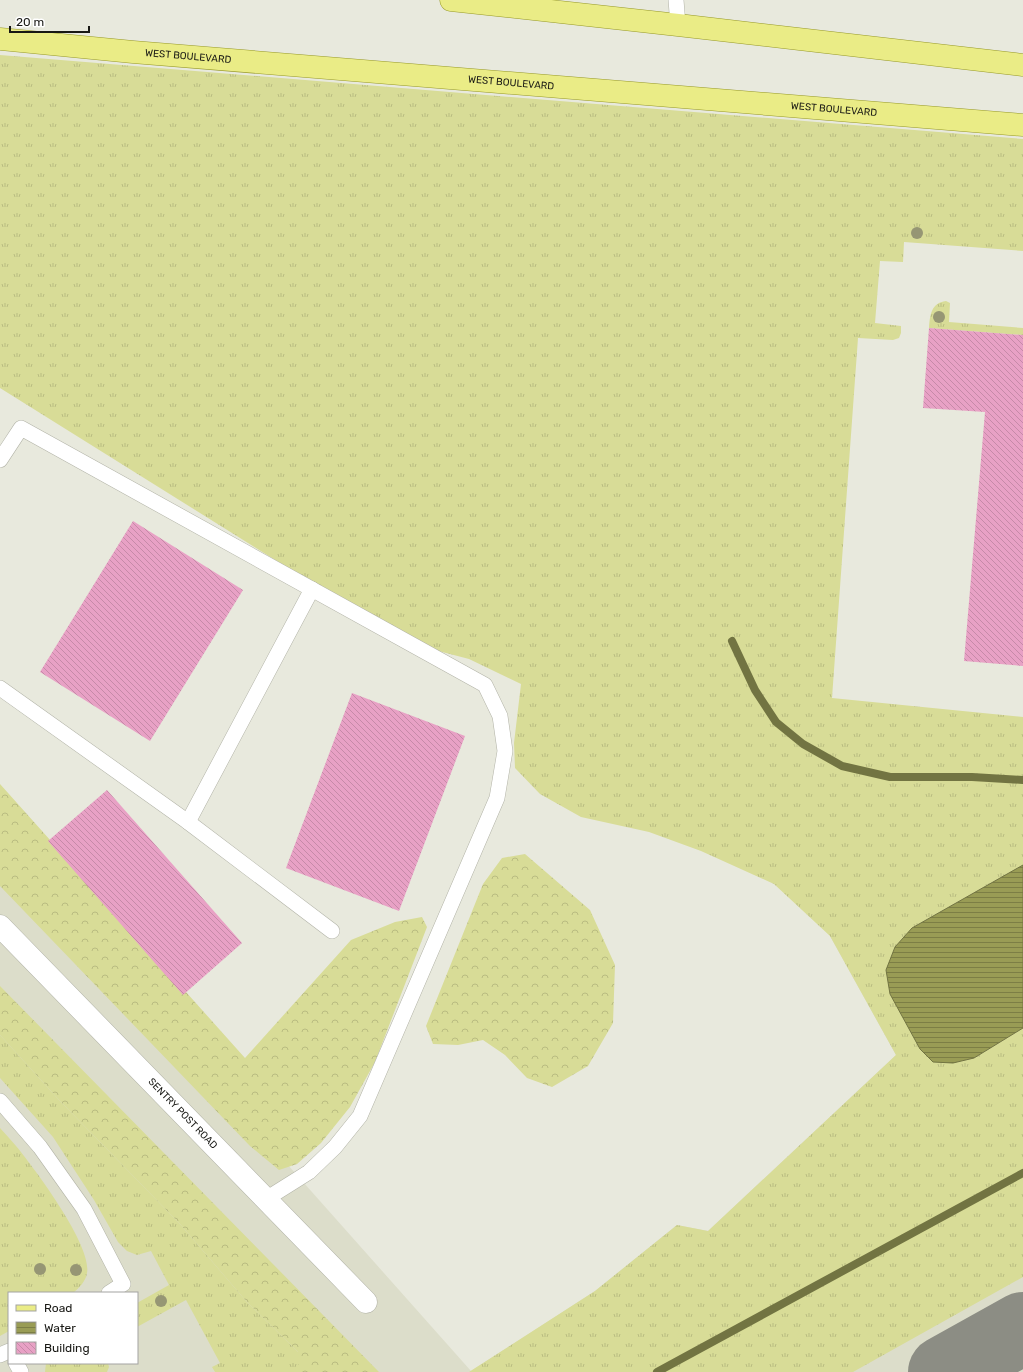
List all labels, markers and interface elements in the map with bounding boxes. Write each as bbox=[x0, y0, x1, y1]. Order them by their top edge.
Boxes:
scale bar bbox=[10, 8, 89, 34]
text: 20 m bbox=[16, 15, 44, 29]
street label: WEST BOULEVARD bbox=[145, 47, 232, 66]
street label: WEST BOULEVARD bbox=[467, 73, 555, 93]
street label: WEST BOULEVARD bbox=[790, 100, 878, 119]
street label: SENTRY POST ROAD bbox=[146, 1076, 220, 1152]
legend bbox=[8, 1292, 138, 1364]
text: Road bbox=[44, 1301, 72, 1315]
text: Water bbox=[44, 1321, 76, 1335]
text: Building bbox=[44, 1341, 90, 1355]

